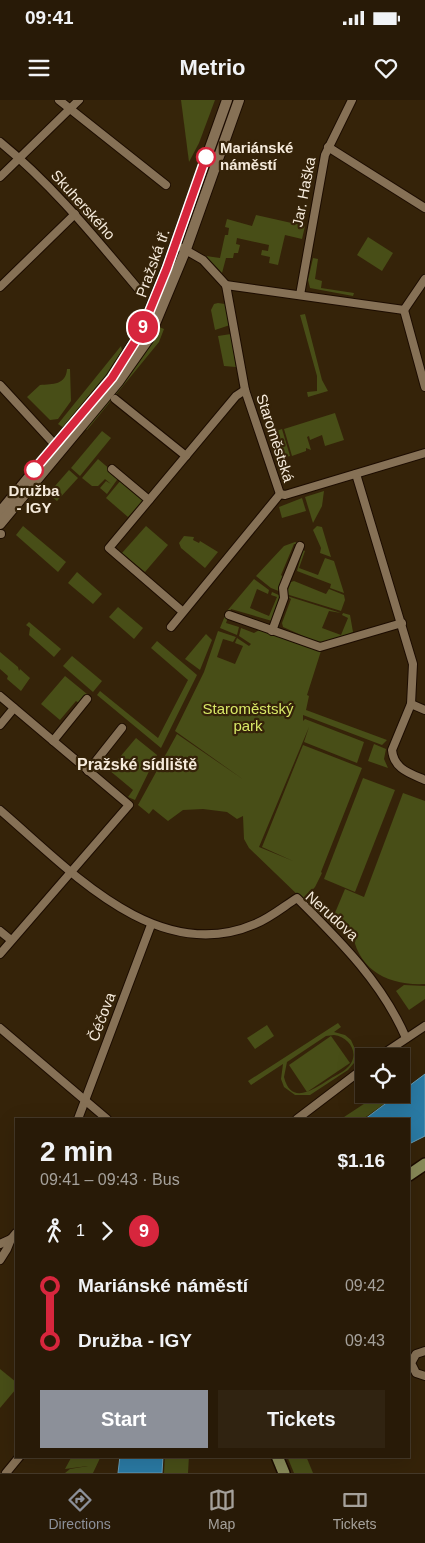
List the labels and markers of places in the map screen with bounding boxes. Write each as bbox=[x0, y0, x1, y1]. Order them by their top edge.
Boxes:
place label: Mariánské náměstí bbox=[220, 139, 293, 173]
marker: Mariánské náměstí bbox=[196, 147, 216, 167]
marker: Družba - IGY bbox=[24, 460, 44, 480]
place label: Družba - IGY bbox=[9, 482, 60, 516]

